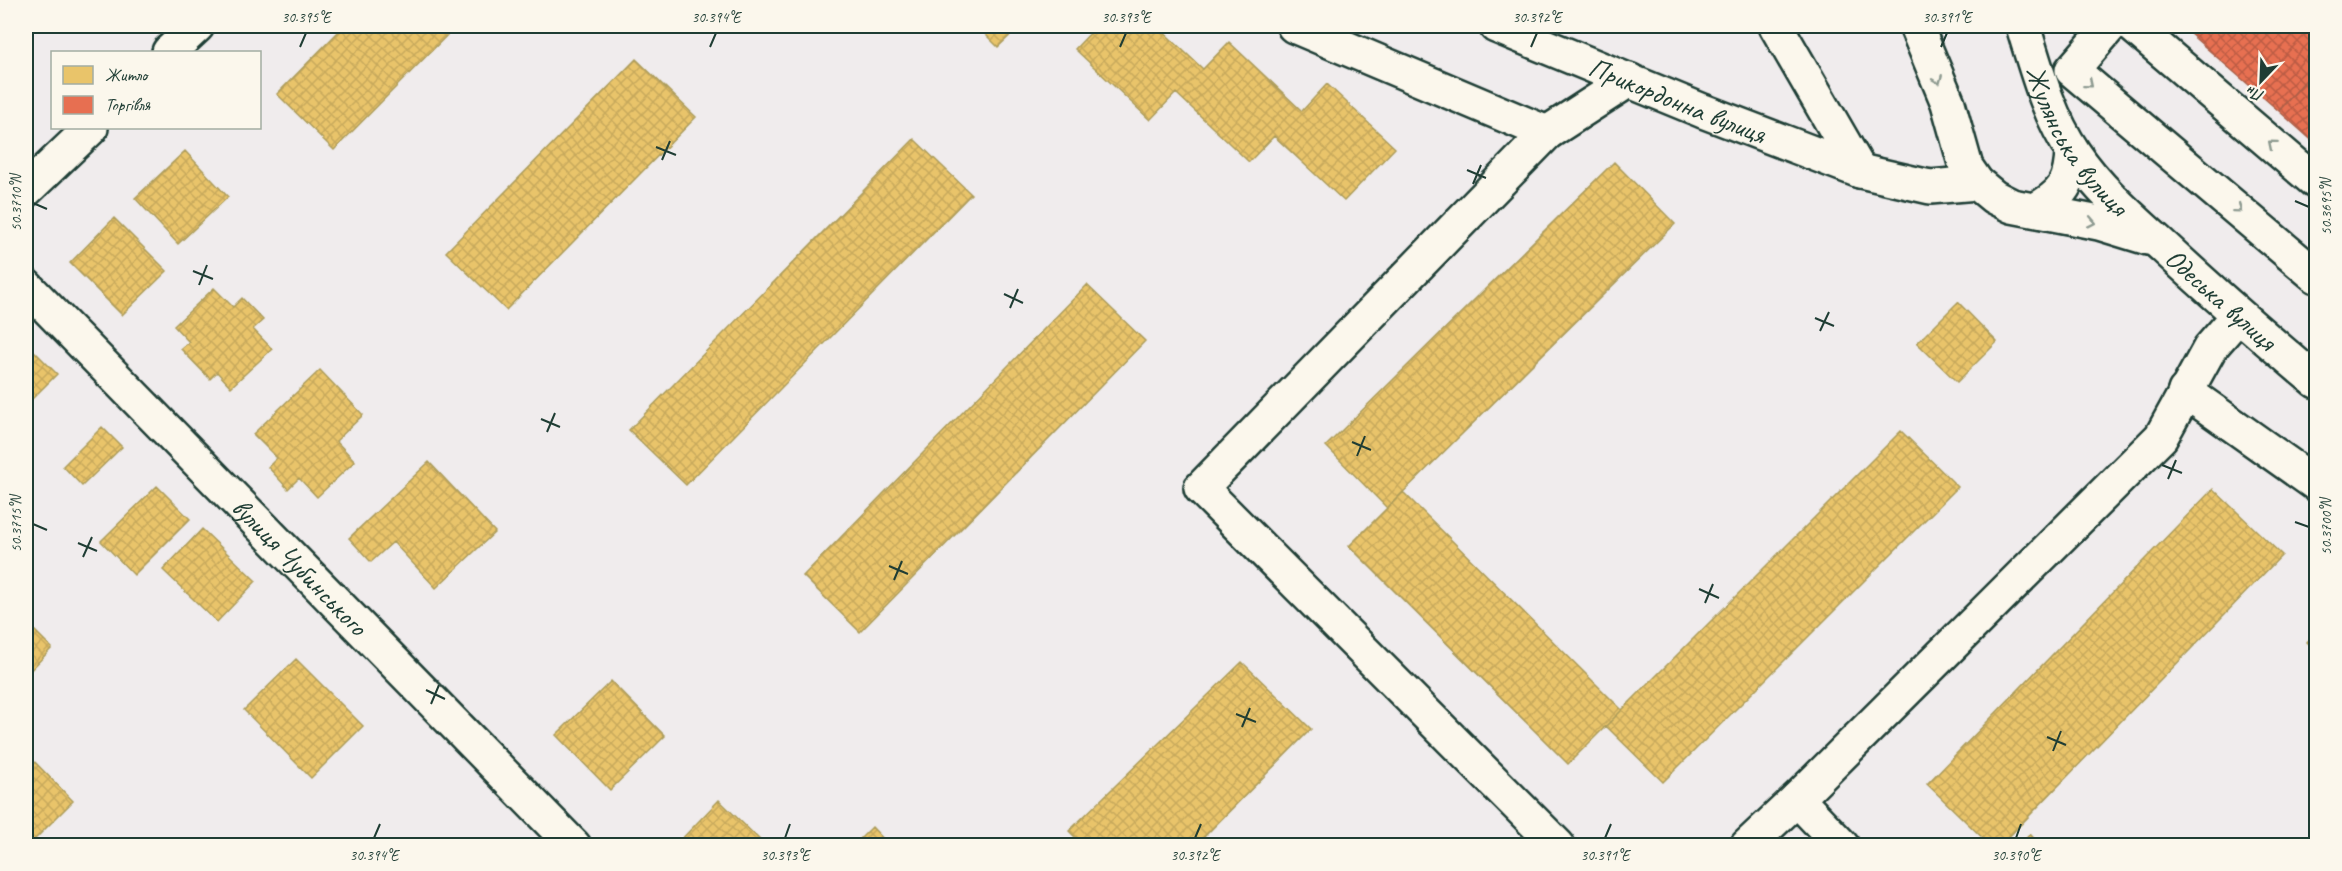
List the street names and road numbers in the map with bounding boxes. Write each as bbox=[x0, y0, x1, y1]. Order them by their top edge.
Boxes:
street label: Прикордонна вулиця bbox=[1584, 49, 1772, 152]
street label: Жулянська вулиця bbox=[2018, 61, 2137, 225]
street label: Одеська вулиця bbox=[2158, 240, 2285, 359]
street label: вулиця Чубинського bbox=[224, 490, 377, 644]

